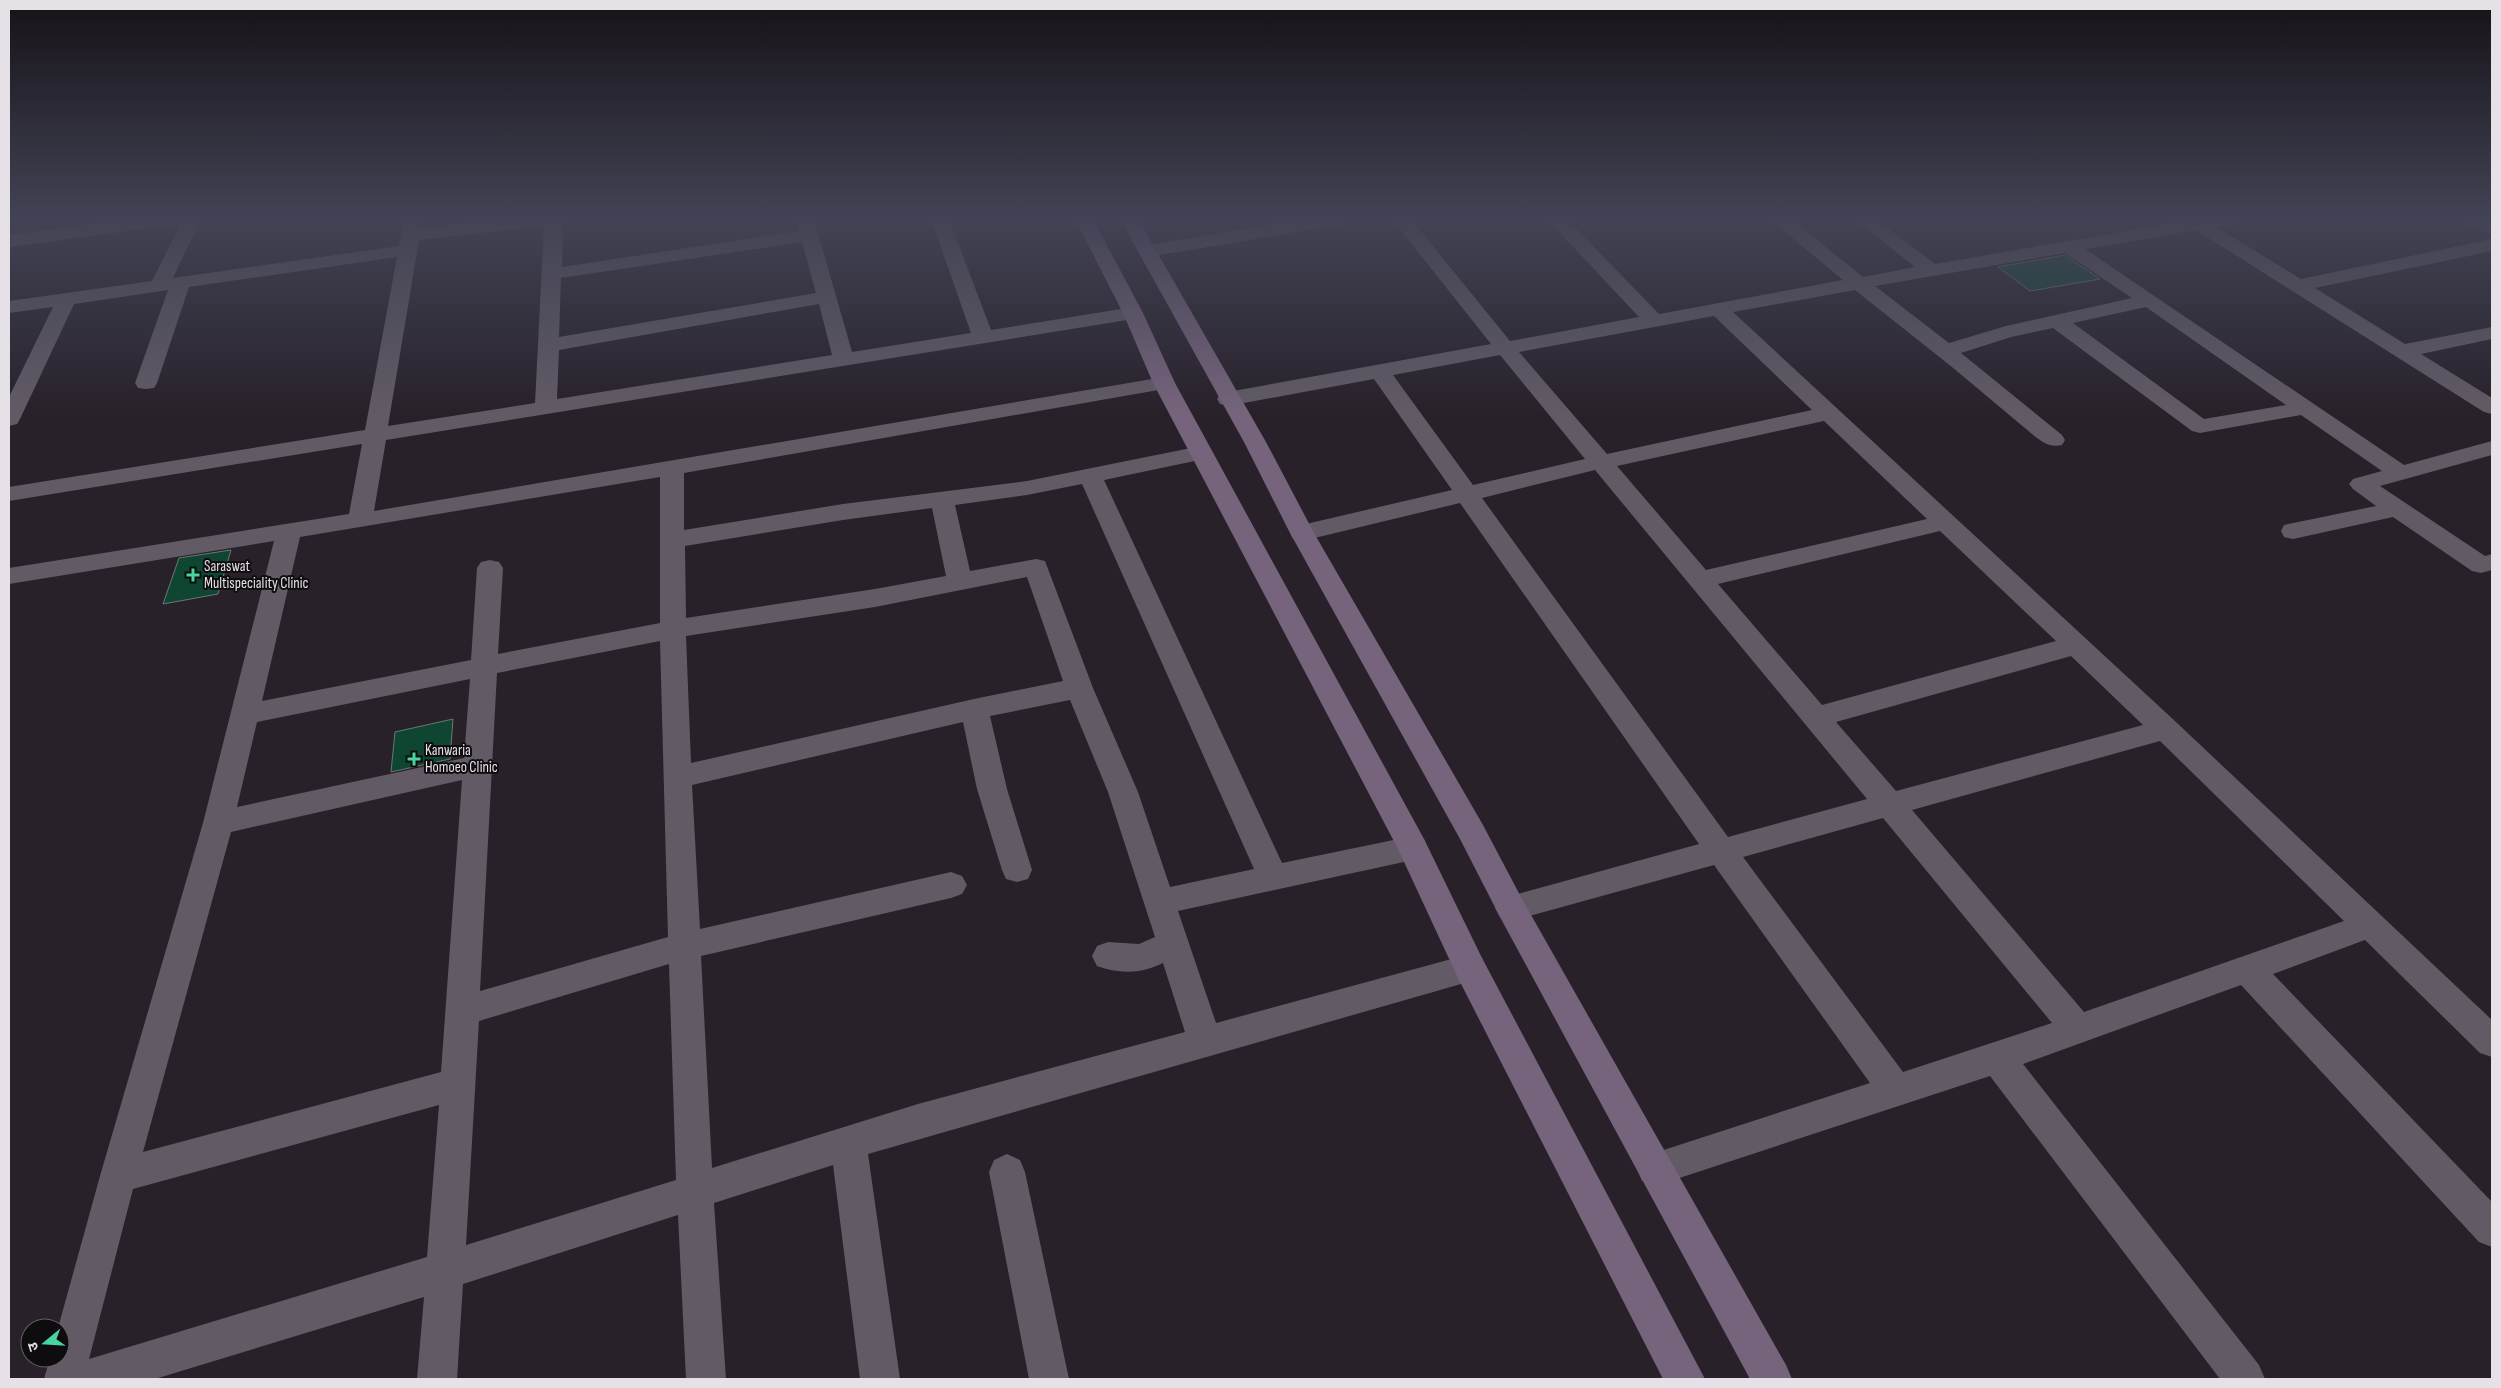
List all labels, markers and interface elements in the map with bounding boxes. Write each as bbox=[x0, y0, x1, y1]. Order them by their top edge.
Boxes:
place label: Saraswat Multispeciality Clinic bbox=[204, 557, 309, 593]
marker: Saraswat Multispeciality Clinic bbox=[186, 568, 200, 582]
place label: Kanwaria Homoeo Clinic bbox=[425, 741, 498, 777]
marker: Kanwaria Homoeo Clinic bbox=[407, 752, 421, 766]
north arrow bbox=[20, 1318, 70, 1368]
text: उ bbox=[24, 1340, 42, 1353]

